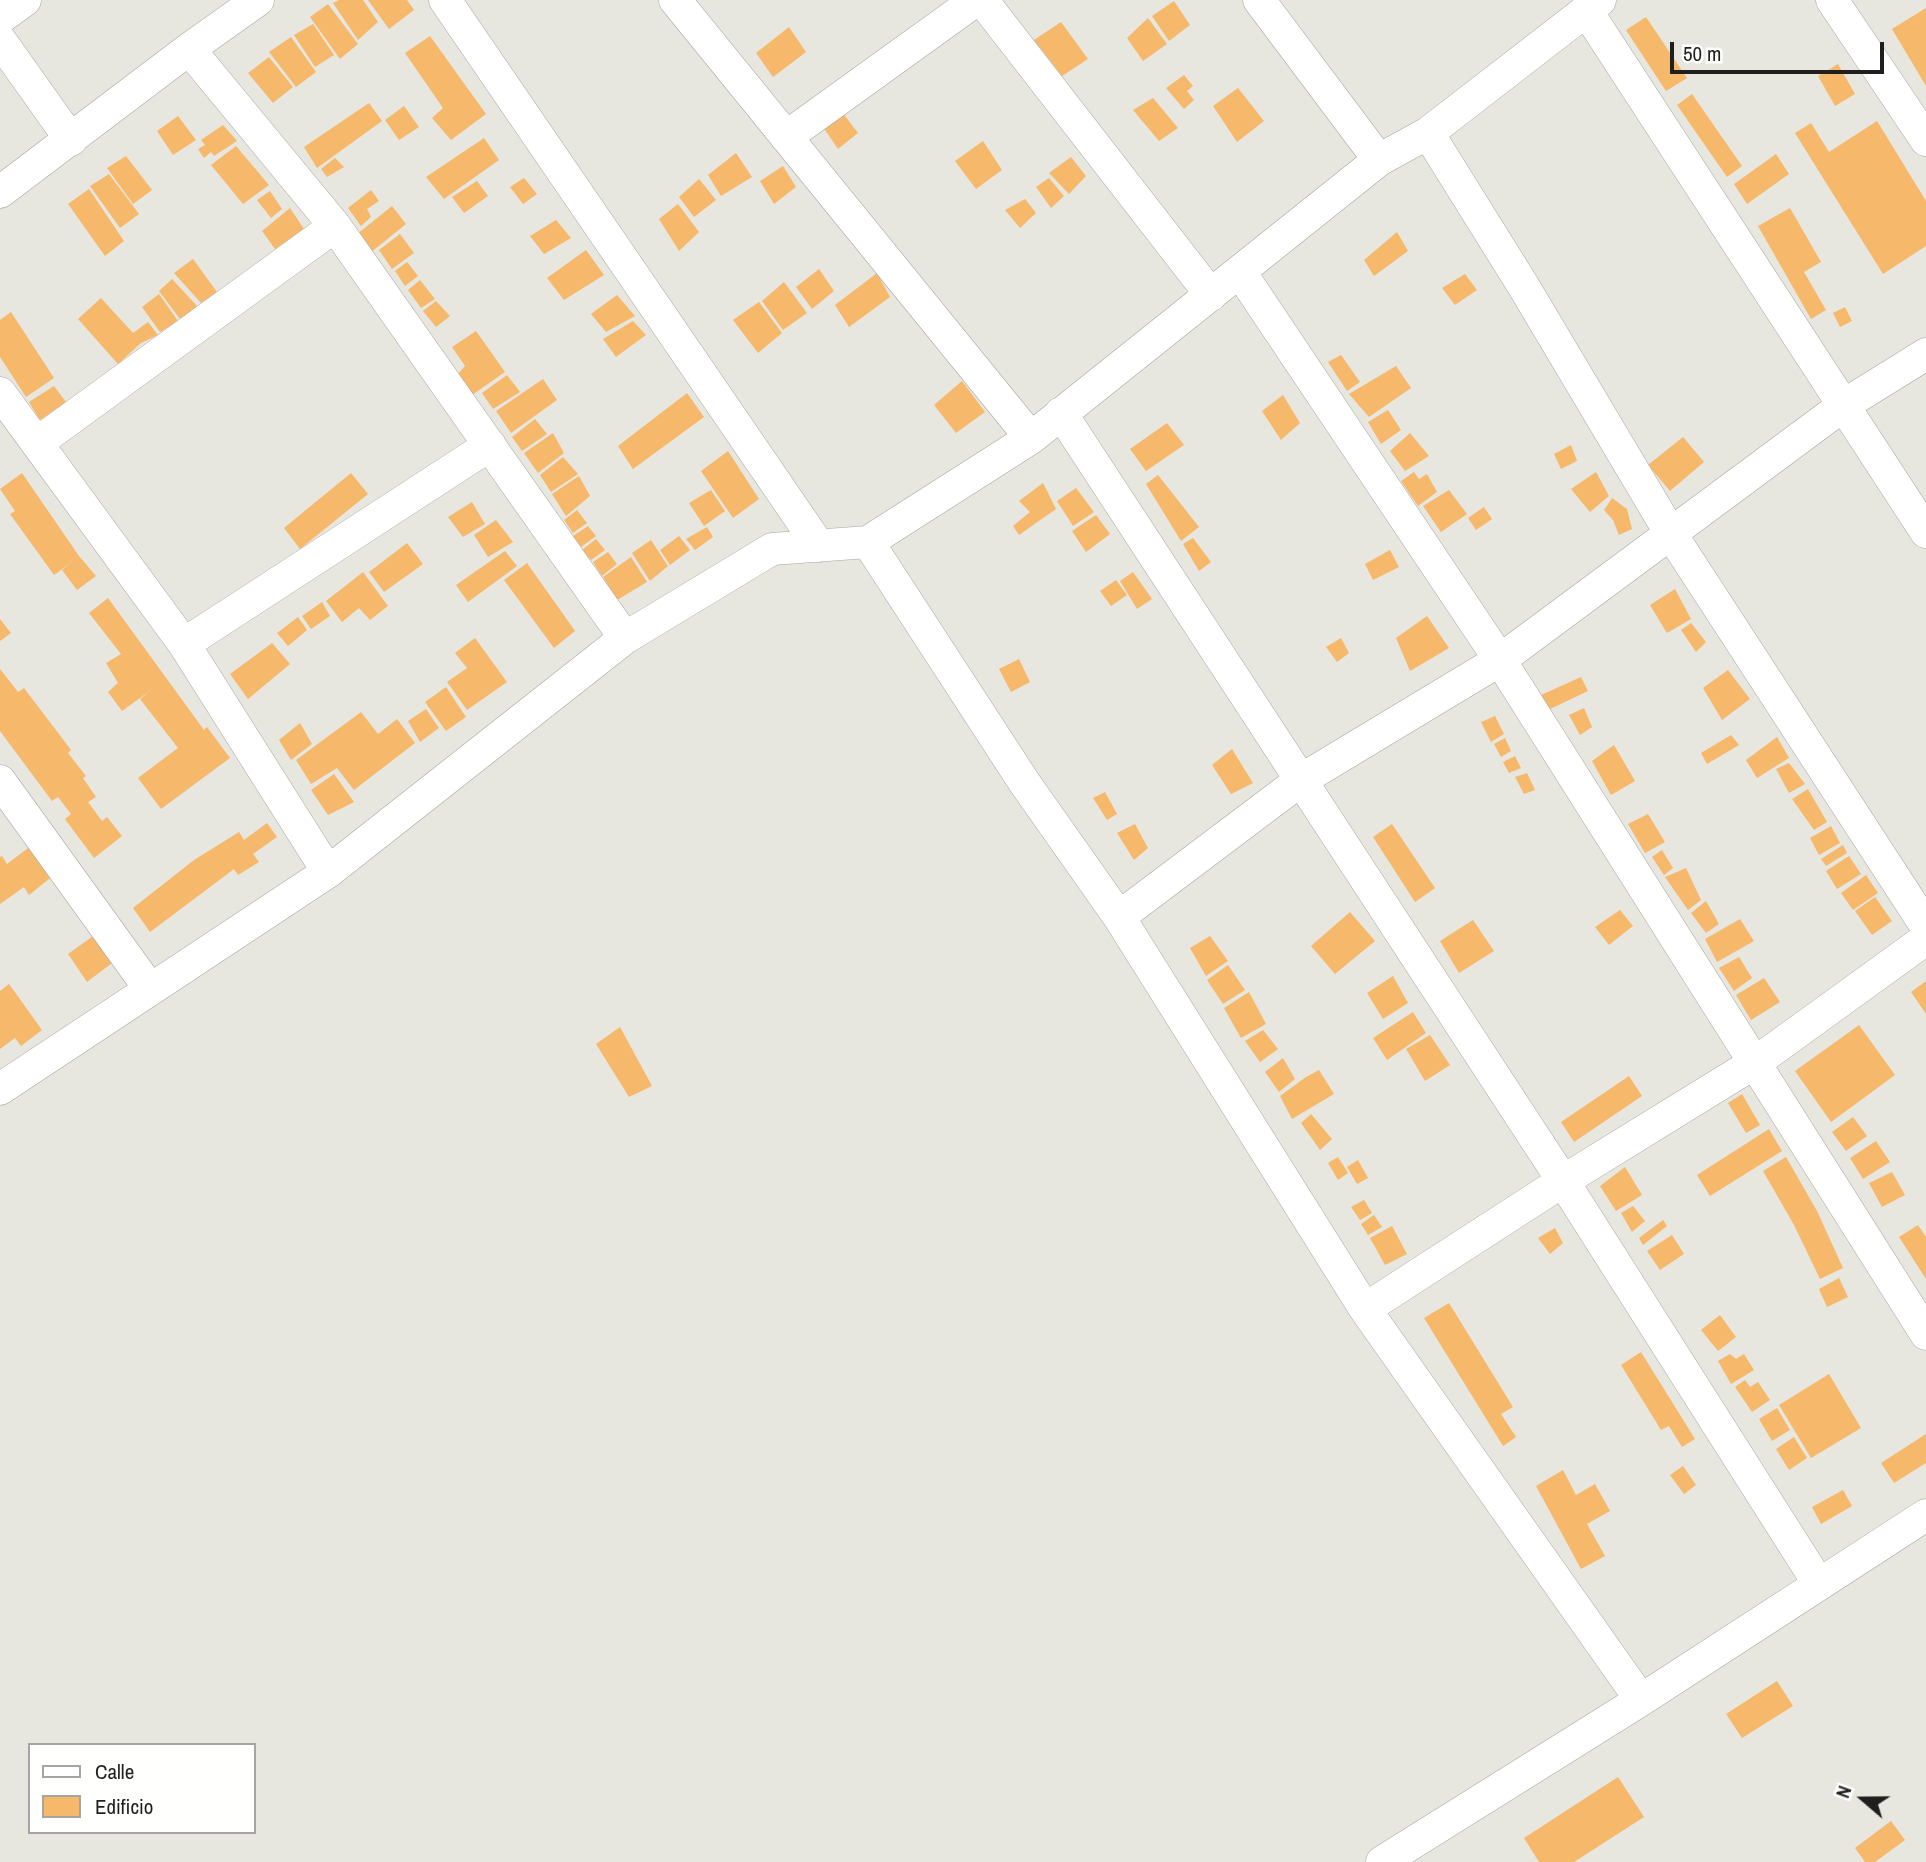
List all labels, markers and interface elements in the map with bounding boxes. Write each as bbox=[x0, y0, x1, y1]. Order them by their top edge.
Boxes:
scale bar bbox=[1674, 28, 1888, 72]
text: 50 m bbox=[1683, 39, 1721, 68]
legend bbox=[28, 1743, 256, 1834]
text: Calle bbox=[95, 1757, 134, 1786]
north arrow bbox=[1828, 1764, 1898, 1834]
text: N bbox=[1829, 1782, 1857, 1802]
text: Edificio bbox=[95, 1792, 153, 1821]

